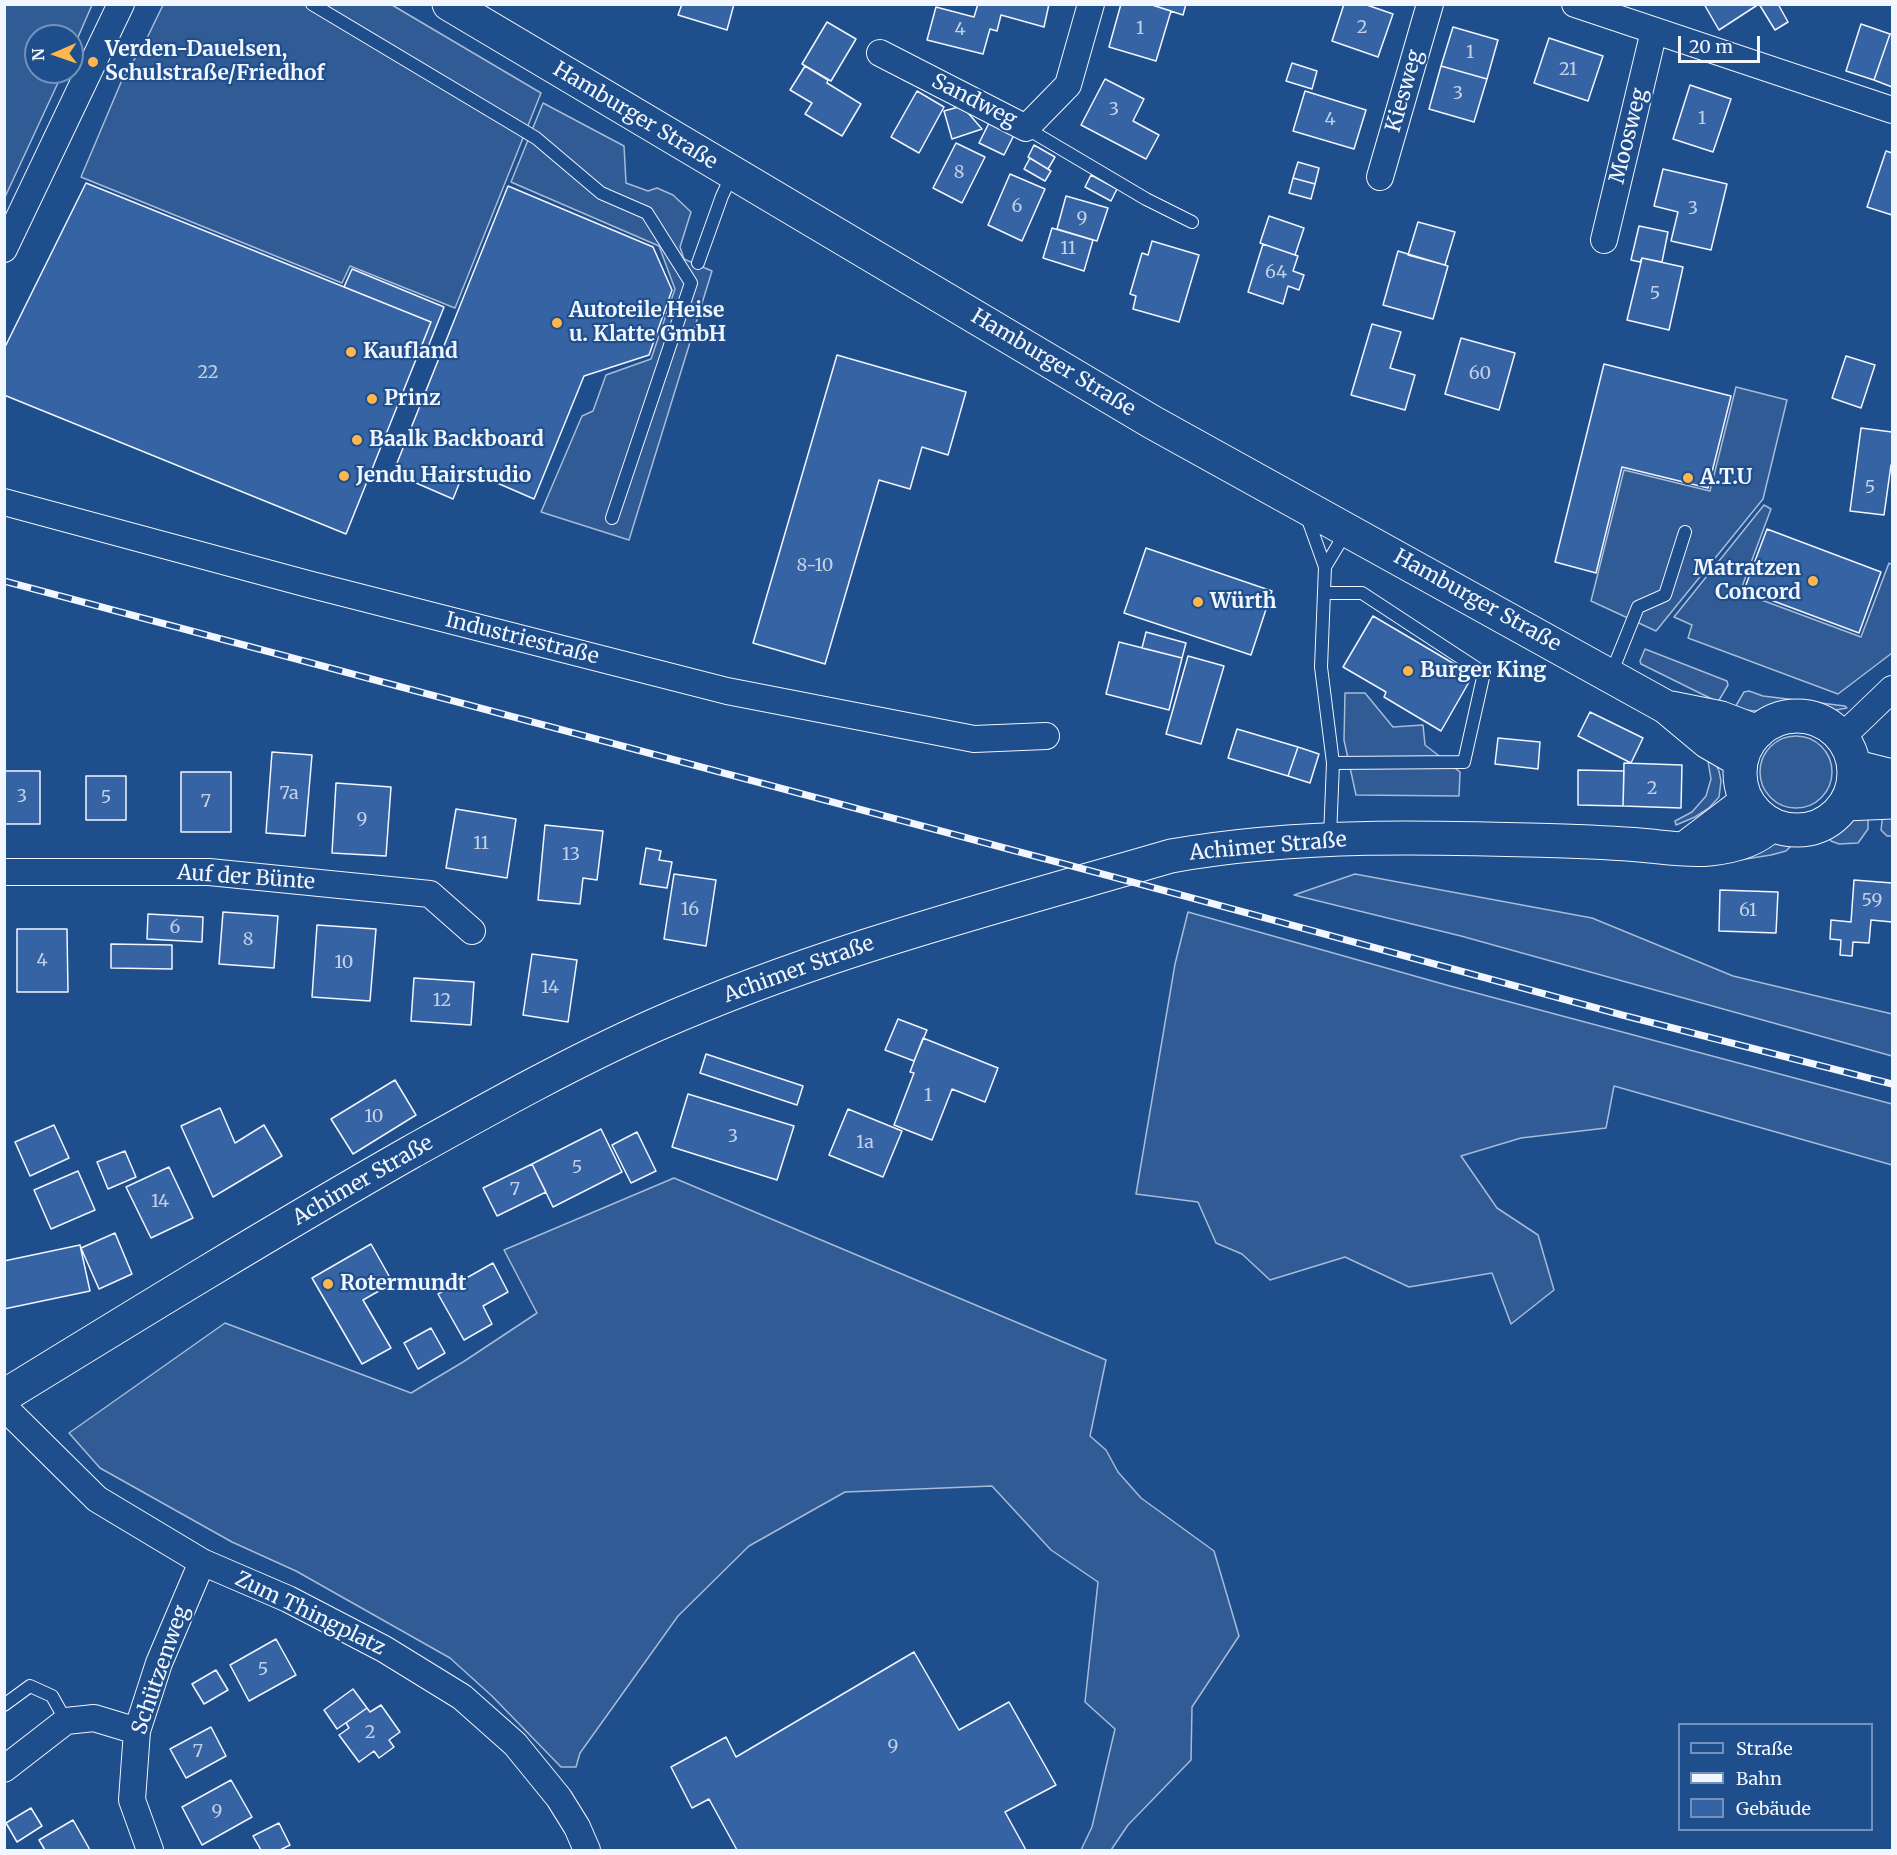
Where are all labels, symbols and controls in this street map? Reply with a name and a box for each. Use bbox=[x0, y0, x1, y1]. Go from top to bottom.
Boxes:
house number: 2 bbox=[1357, 17, 1367, 39]
house number: 1 bbox=[1136, 18, 1144, 40]
house number: 4 bbox=[954, 19, 966, 41]
north arrow bbox=[24, 24, 84, 84]
scale bar bbox=[1681, 24, 1764, 62]
text: 20 m bbox=[1689, 35, 1733, 58]
place label: Verden-Dauelsen, Schulstraße/Friedhof bbox=[105, 37, 325, 87]
house number: 1 bbox=[1466, 42, 1474, 64]
street label: Kiesweg bbox=[1381, 47, 1429, 135]
text: N bbox=[28, 48, 48, 61]
marker: Verden-Dauelsen, Schulstraße/Friedhof bbox=[86, 55, 100, 69]
street label: Hamburger Straße bbox=[548, 57, 722, 175]
house number: 21 bbox=[1559, 59, 1577, 81]
street label: Sandweg bbox=[927, 69, 1021, 133]
house number: 3 bbox=[1453, 83, 1463, 105]
street label: Moosweg bbox=[1605, 86, 1653, 186]
house number: 3 bbox=[1109, 99, 1119, 121]
house number: 1 bbox=[1698, 108, 1706, 130]
house number: 4 bbox=[1324, 109, 1336, 131]
house number: 8 bbox=[954, 162, 964, 184]
house number: 6 bbox=[1012, 196, 1022, 218]
house number: 3 bbox=[1688, 198, 1698, 220]
house number: 9 bbox=[1077, 208, 1087, 230]
house number: 11 bbox=[1060, 238, 1076, 260]
house number: 64 bbox=[1265, 262, 1287, 284]
house number: 5 bbox=[1650, 283, 1660, 305]
place label: Autoteile Heise u. Klatte GmbH bbox=[569, 298, 726, 348]
street label: Hamburger Straße bbox=[966, 304, 1140, 422]
marker: Autoteile Heise u. Klatte GmbH bbox=[550, 316, 564, 330]
place label: Kaufland bbox=[363, 339, 458, 365]
marker: Kaufland bbox=[344, 345, 358, 359]
house number: 22 bbox=[197, 362, 219, 384]
house number: 60 bbox=[1469, 363, 1491, 385]
place label: Prinz bbox=[384, 386, 441, 412]
marker: Prinz bbox=[365, 392, 379, 406]
place label: Baalk Backboard bbox=[369, 427, 544, 453]
marker: Baalk Backboard bbox=[350, 433, 364, 447]
place label: Jendu Hairstudio bbox=[356, 463, 531, 489]
place label: A.T.U bbox=[1700, 465, 1752, 491]
marker: Jendu Hairstudio bbox=[337, 469, 351, 483]
marker: A.T.U bbox=[1681, 471, 1695, 485]
house number: 5 bbox=[1865, 477, 1875, 499]
street label: Hamburger Straße bbox=[1389, 545, 1565, 657]
house number: 8-10 bbox=[797, 555, 833, 577]
place label: Matratzen Concord bbox=[1693, 556, 1801, 606]
marker: Matratzen Concord bbox=[1806, 574, 1820, 588]
place label: Würth bbox=[1210, 589, 1277, 615]
marker: Würth bbox=[1191, 595, 1205, 609]
street label: Industriestraße bbox=[443, 608, 601, 670]
place label: Burger King bbox=[1420, 658, 1546, 684]
marker: Burger King bbox=[1401, 664, 1415, 678]
house number: 2 bbox=[1647, 778, 1657, 800]
house number: 7a bbox=[279, 783, 299, 805]
house number: 3 bbox=[17, 786, 27, 808]
house number: 5 bbox=[101, 787, 111, 809]
house number: 7 bbox=[201, 791, 211, 813]
house number: 9 bbox=[357, 809, 367, 831]
street label: Achimer Straße bbox=[1188, 828, 1348, 866]
house number: 11 bbox=[473, 833, 489, 855]
house number: 13 bbox=[562, 844, 580, 866]
street label: Auf der Bünte bbox=[176, 861, 316, 895]
house number: 59 bbox=[1862, 890, 1882, 912]
house number: 16 bbox=[681, 899, 699, 921]
house number: 61 bbox=[1739, 900, 1757, 922]
house number: 6 bbox=[170, 917, 180, 939]
house number: 8 bbox=[243, 929, 253, 951]
street label: Achimer Straße bbox=[721, 931, 877, 1009]
house number: 4 bbox=[36, 950, 48, 972]
house number: 10 bbox=[335, 952, 353, 974]
house number: 14 bbox=[541, 977, 559, 999]
house number: 12 bbox=[433, 990, 451, 1012]
house number: 1 bbox=[924, 1085, 932, 1107]
house number: 10 bbox=[365, 1106, 383, 1128]
house number: 3 bbox=[728, 1126, 738, 1148]
street label: Achimer Straße bbox=[288, 1131, 438, 1231]
house number: 1a bbox=[856, 1132, 874, 1154]
house number: 5 bbox=[572, 1157, 582, 1179]
house number: 7 bbox=[510, 1179, 520, 1201]
house number: 14 bbox=[151, 1191, 169, 1213]
place label: Rotermundt bbox=[340, 1271, 466, 1297]
marker: Rotermundt bbox=[321, 1277, 335, 1291]
street label: Zum Thingplatz bbox=[231, 1567, 389, 1661]
street label: Schützenweg bbox=[127, 1602, 195, 1738]
house number: 5 bbox=[258, 1659, 268, 1681]
house number: 2 bbox=[365, 1722, 375, 1744]
legend bbox=[1678, 1723, 1873, 1831]
house number: 9 bbox=[888, 1736, 898, 1758]
text: Straße bbox=[1736, 1737, 1793, 1760]
house number: 7 bbox=[193, 1741, 203, 1763]
text: Bahn bbox=[1736, 1767, 1782, 1790]
text: Gebäude bbox=[1736, 1797, 1811, 1820]
house number: 9 bbox=[212, 1801, 222, 1823]

